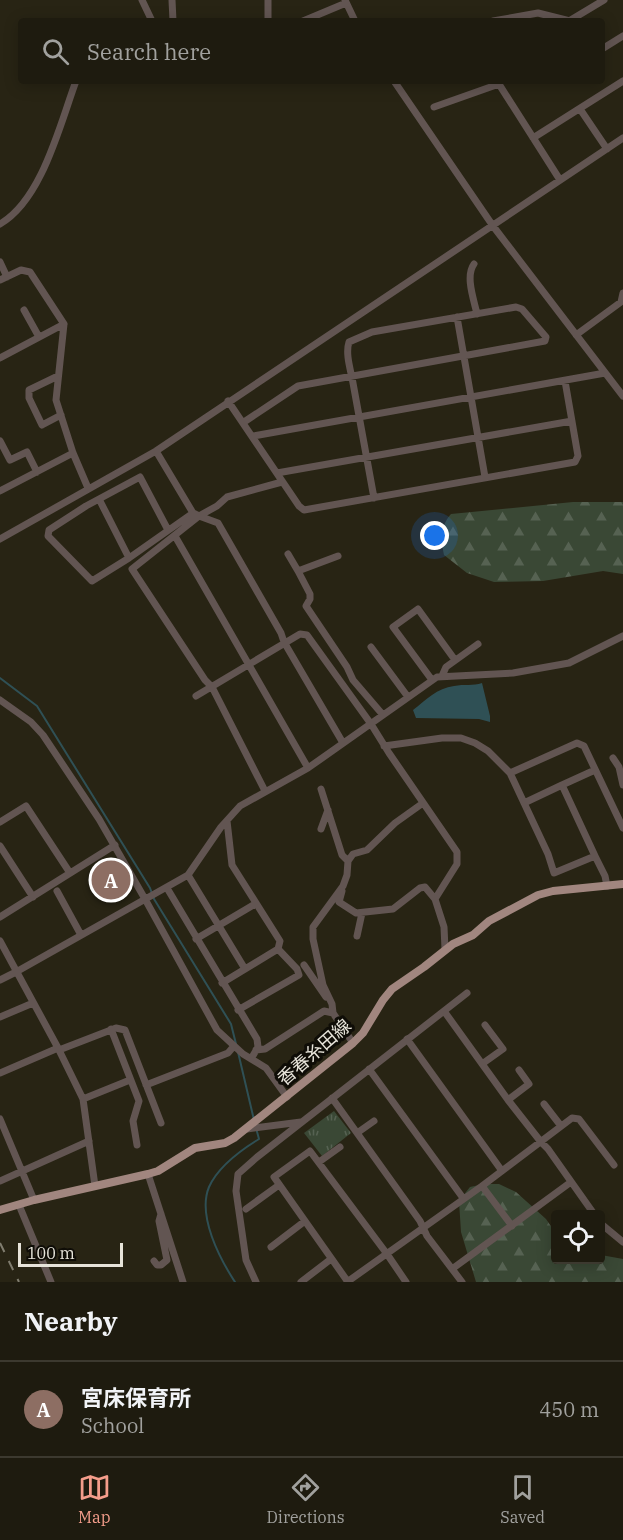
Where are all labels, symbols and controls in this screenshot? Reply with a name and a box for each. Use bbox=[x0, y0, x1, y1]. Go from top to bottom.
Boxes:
search box bbox=[18, 18, 605, 84]
icon: search bbox=[39, 35, 72, 68]
text: Search here bbox=[87, 37, 211, 66]
your location bbox=[420, 521, 449, 550]
pin: A bbox=[92, 858, 130, 902]
street label: 香春糸田線 bbox=[272, 1014, 356, 1090]
map controls bbox=[551, 1210, 605, 1264]
button: locate bbox=[551, 1210, 605, 1264]
scale bar bbox=[18, 1240, 123, 1268]
text: 100 m bbox=[27, 1243, 75, 1263]
text: Nearby bbox=[24, 1304, 118, 1338]
text: 宮床保育所 bbox=[81, 1383, 191, 1412]
text: A bbox=[37, 1396, 50, 1423]
text: 450 m bbox=[539, 1396, 599, 1423]
text: School bbox=[81, 1412, 144, 1439]
tab: Map bbox=[78, 1471, 111, 1527]
tab: Directions bbox=[267, 1471, 345, 1527]
tab: Saved bbox=[500, 1471, 545, 1527]

